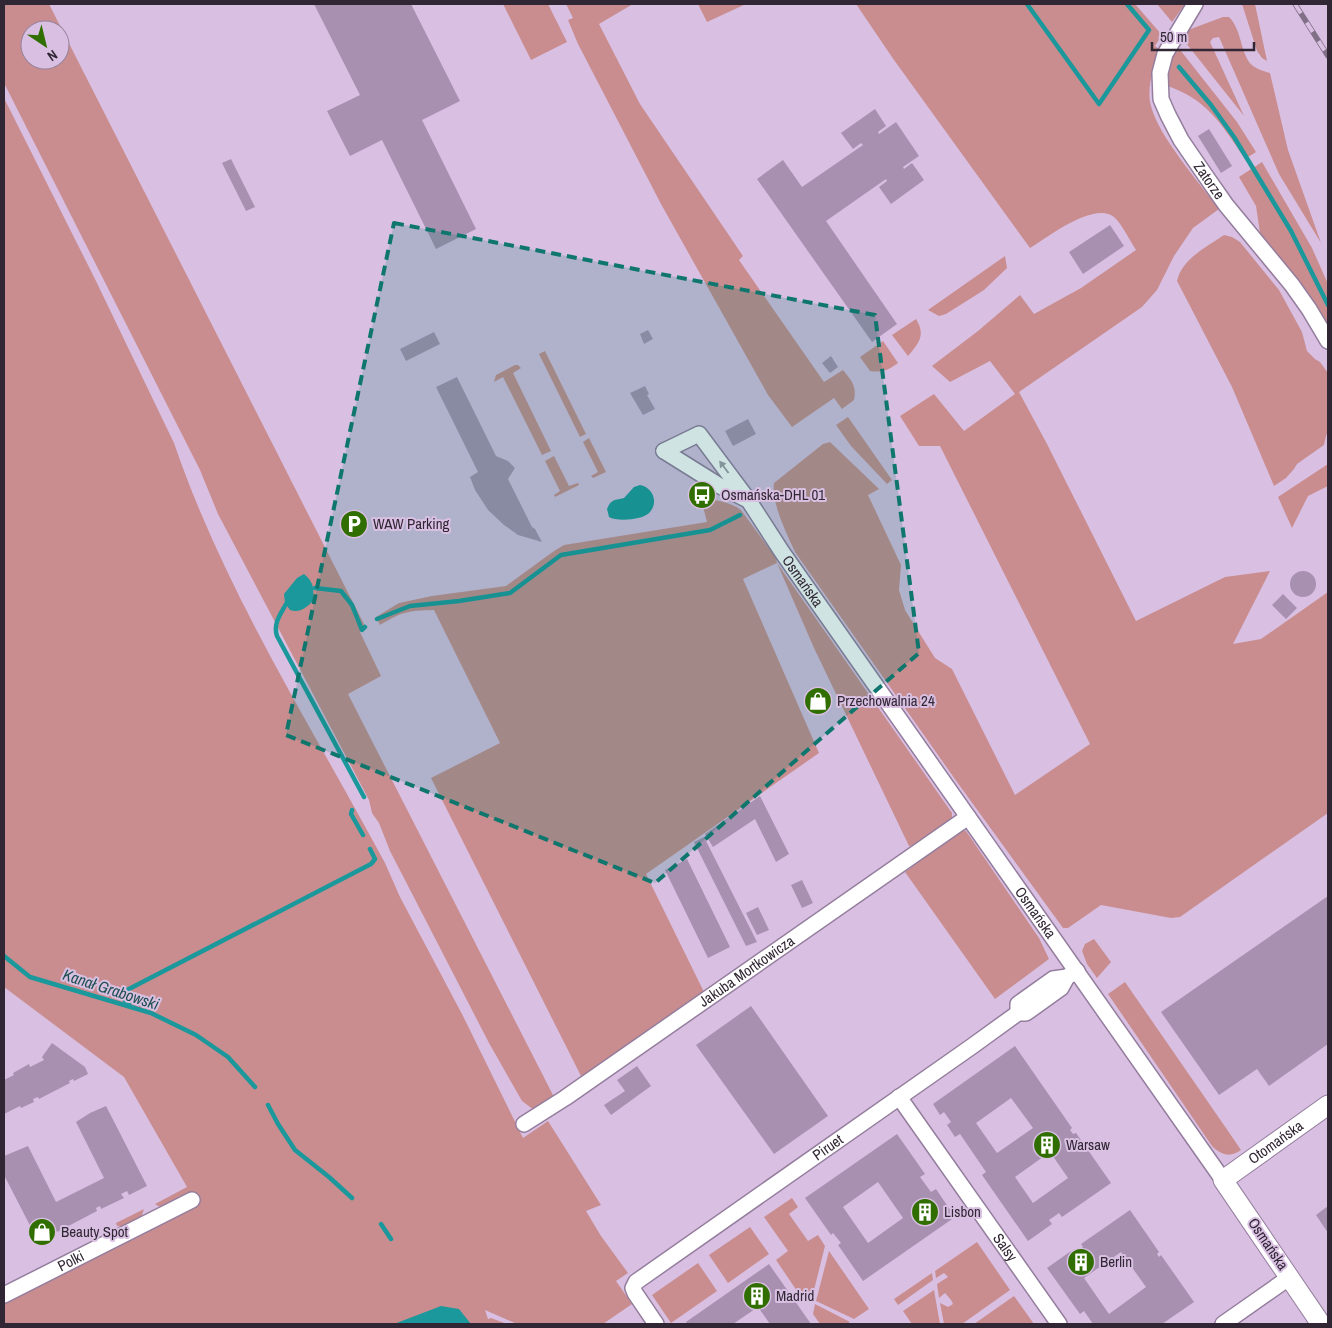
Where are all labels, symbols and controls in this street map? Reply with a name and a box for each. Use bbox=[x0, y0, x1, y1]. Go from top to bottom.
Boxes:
north arrow bbox=[20, 20, 70, 70]
scale bar bbox=[1152, 20, 1254, 52]
text: 50 m bbox=[1160, 26, 1187, 47]
text: N bbox=[44, 46, 61, 65]
street label: Zatorze bbox=[1189, 157, 1230, 204]
one-way arrow bbox=[719, 461, 729, 474]
bus stop icon: Osmańska-DHL 01 bbox=[687, 480, 717, 510]
place label: Osmańska-DHL 01 bbox=[721, 484, 825, 505]
parking icon: WAW Parking bbox=[339, 509, 369, 539]
place label: WAW Parking bbox=[373, 513, 449, 534]
street label: Osmańska bbox=[777, 551, 829, 611]
shop icon: Przechowalnia 24 bbox=[803, 686, 833, 716]
place label: Przechowalnia 24 bbox=[837, 690, 935, 711]
street label: Osmańska bbox=[1010, 882, 1061, 943]
street label: Jakuba Mortkowicza bbox=[694, 930, 799, 1012]
water label: Kanał Grabowski bbox=[60, 963, 162, 1015]
street label: Otomańska bbox=[1244, 1115, 1307, 1169]
street label: Piruet bbox=[808, 1129, 848, 1165]
building icon: Warsaw bbox=[1032, 1130, 1062, 1160]
place label: Warsaw bbox=[1066, 1134, 1110, 1155]
building icon: Lisbon bbox=[910, 1197, 940, 1227]
place label: Lisbon bbox=[944, 1201, 981, 1222]
street label: Osmańska bbox=[1243, 1213, 1294, 1274]
shop icon: Beauty Spot bbox=[27, 1217, 57, 1247]
place label: Beauty Spot bbox=[61, 1221, 129, 1242]
street label: Salsy bbox=[988, 1229, 1023, 1266]
street label: Polki bbox=[54, 1245, 88, 1276]
building icon: Berlin bbox=[1066, 1247, 1096, 1277]
place label: Berlin bbox=[1100, 1251, 1132, 1272]
building icon: Madrid bbox=[742, 1281, 772, 1311]
place label: Madrid bbox=[776, 1285, 814, 1306]

